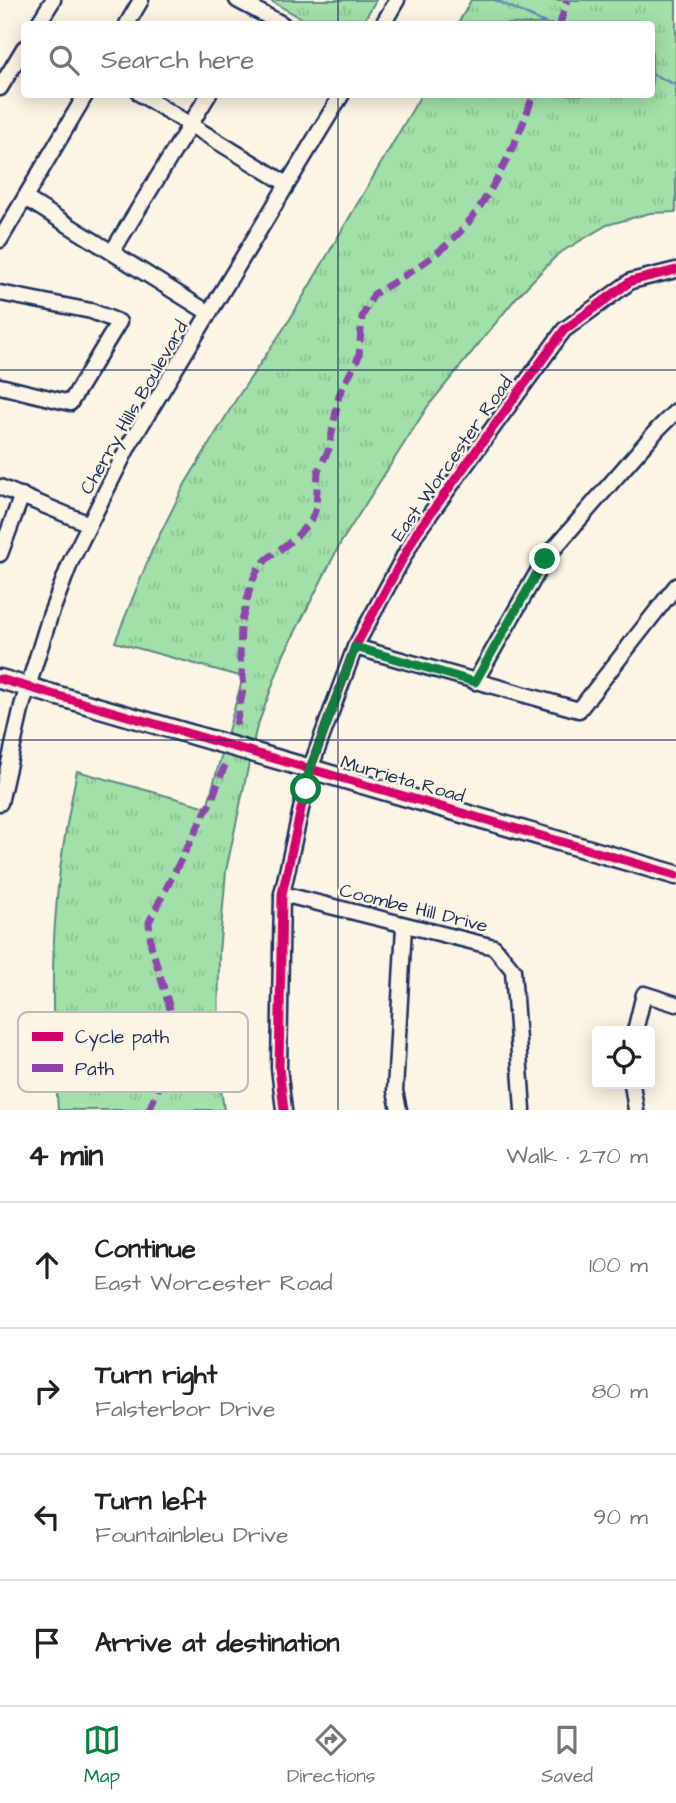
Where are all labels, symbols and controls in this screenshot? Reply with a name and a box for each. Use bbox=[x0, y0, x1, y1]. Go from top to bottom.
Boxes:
search box bbox=[21, 21, 655, 98]
icon: search bbox=[45, 41, 83, 79]
text: Search here bbox=[101, 42, 254, 78]
street label: Cherry Hills Boulevard bbox=[73, 316, 196, 500]
street label: East Worcester Road bbox=[385, 371, 520, 547]
route end bbox=[529, 543, 560, 574]
street label: Murrieta Road bbox=[337, 749, 468, 810]
route start bbox=[290, 773, 321, 804]
street label: Coombe Hill Drive bbox=[337, 877, 491, 940]
legend bbox=[18, 1012, 248, 1092]
text: Cycle path bbox=[75, 1024, 170, 1052]
map controls bbox=[592, 1026, 655, 1089]
button: locate bbox=[592, 1026, 655, 1089]
text: Path bbox=[75, 1056, 114, 1083]
text: 4 min bbox=[28, 1135, 103, 1177]
text: Walk · 270 m bbox=[506, 1140, 648, 1172]
text: Continue bbox=[95, 1231, 196, 1267]
icon: ahead bbox=[28, 1246, 66, 1284]
text: 100 m bbox=[589, 1249, 648, 1281]
text: East Worcester Road bbox=[95, 1267, 333, 1299]
text: Turn right bbox=[95, 1357, 217, 1393]
icon: right bbox=[28, 1372, 66, 1410]
text: 80 m bbox=[591, 1375, 648, 1407]
text: Falsterbor Drive bbox=[95, 1393, 275, 1425]
text: Turn left bbox=[95, 1483, 206, 1519]
icon: left bbox=[28, 1498, 66, 1536]
text: 90 m bbox=[593, 1501, 648, 1533]
text: Fountainbleu Drive bbox=[95, 1519, 288, 1551]
icon: arrive bbox=[28, 1624, 66, 1662]
text: Arrive at destination bbox=[95, 1625, 340, 1661]
tab: Map bbox=[83, 1721, 121, 1790]
tab: Directions bbox=[287, 1721, 375, 1790]
tab: Saved bbox=[541, 1721, 593, 1790]

